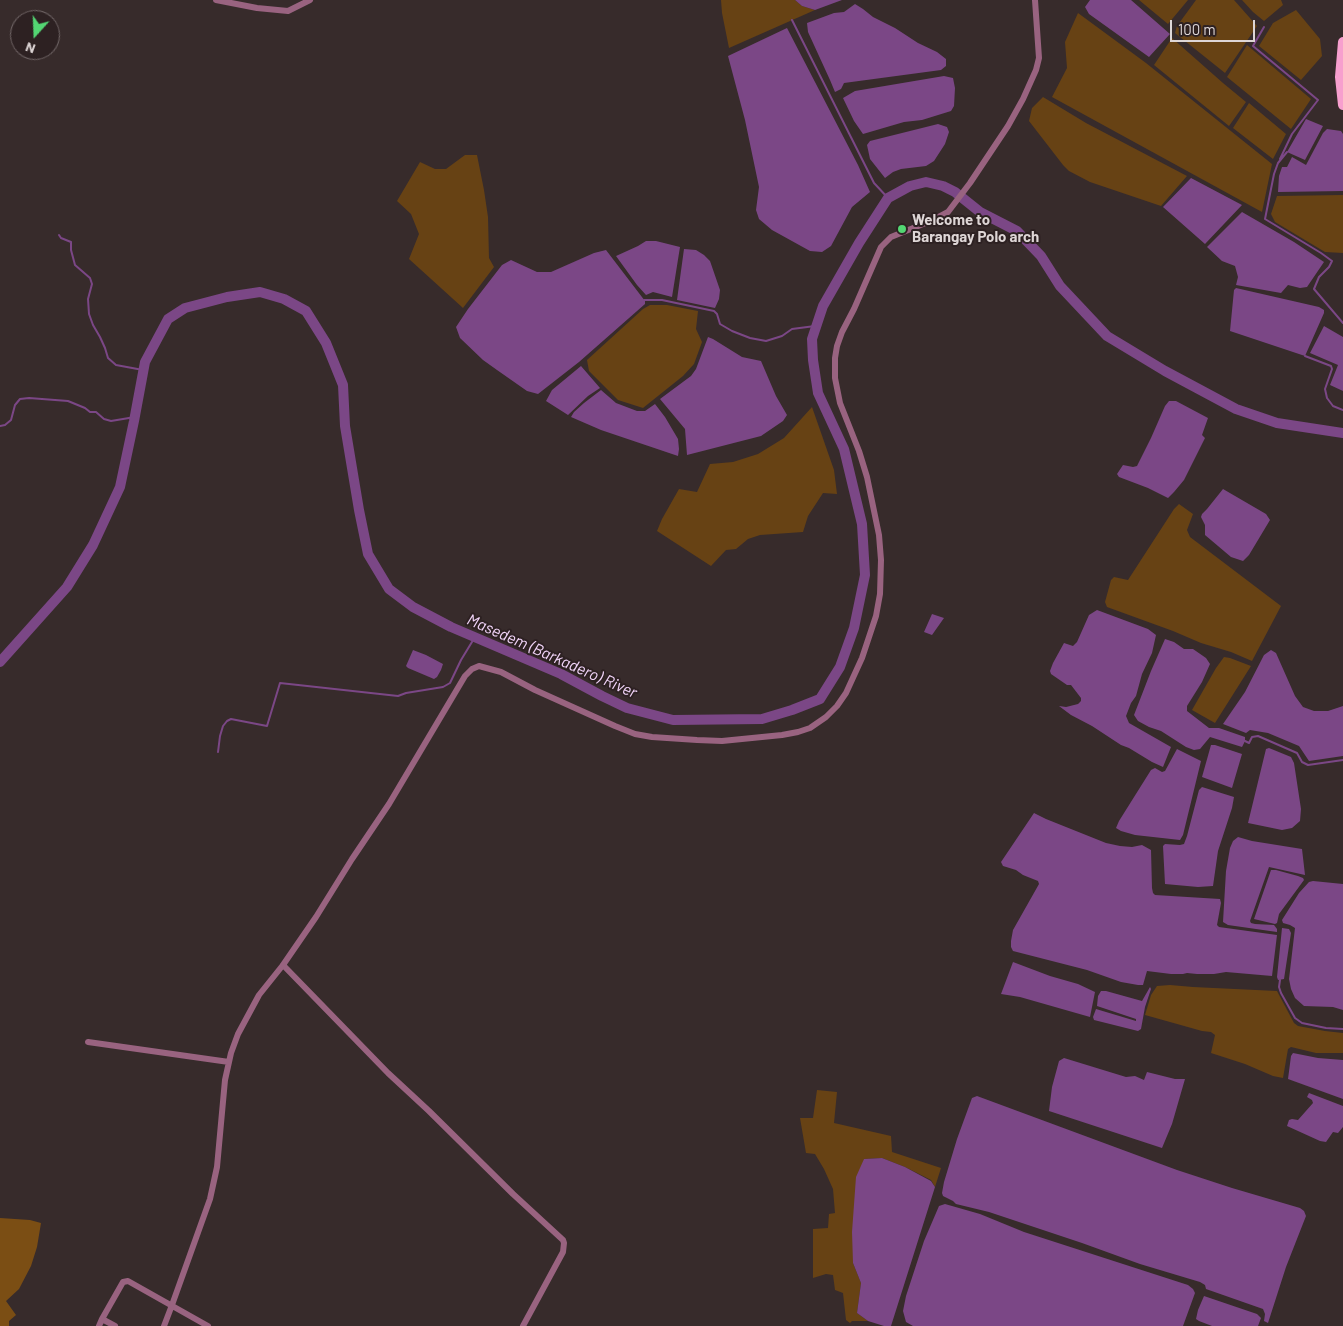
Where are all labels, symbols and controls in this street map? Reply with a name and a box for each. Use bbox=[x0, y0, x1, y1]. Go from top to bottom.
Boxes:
north arrow bbox=[10, 10, 60, 60]
scale bar bbox=[1173, 10, 1258, 42]
text: 100 m bbox=[1178, 20, 1216, 38]
text: N bbox=[23, 39, 37, 58]
place label: Welcome to Barangay Polo arch bbox=[912, 211, 1039, 246]
marker: Welcome to Barangay Polo arch bbox=[896, 223, 908, 235]
water label: Masedem (Barkadero) River bbox=[464, 610, 640, 702]

